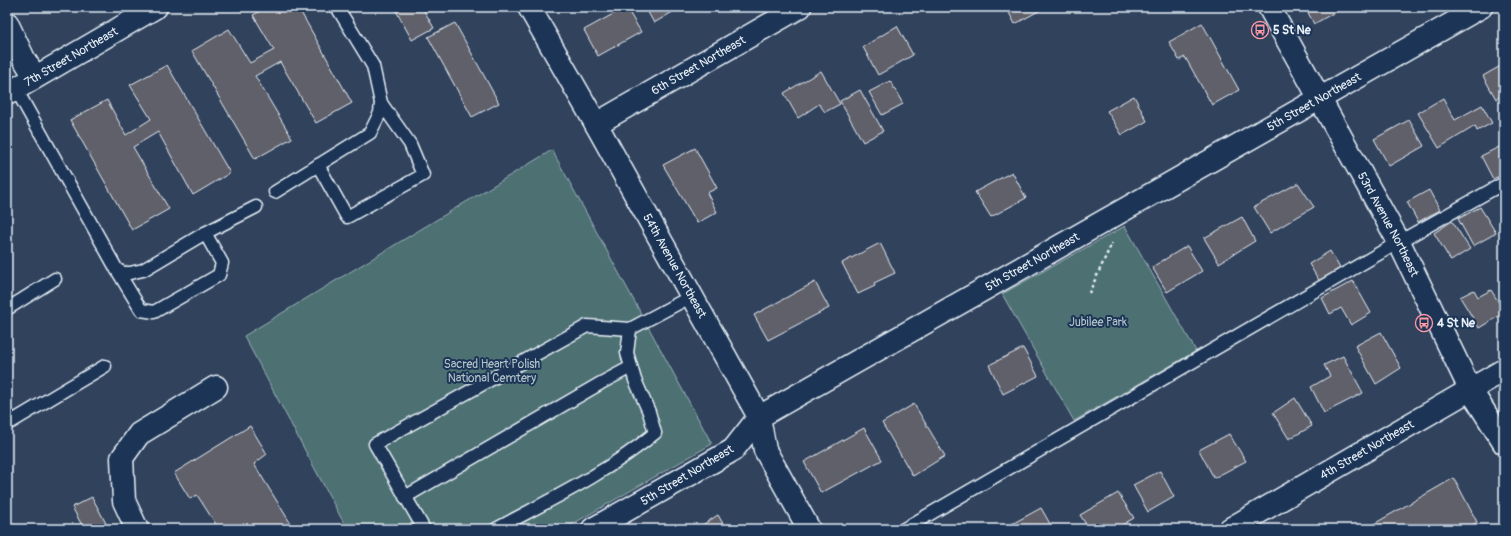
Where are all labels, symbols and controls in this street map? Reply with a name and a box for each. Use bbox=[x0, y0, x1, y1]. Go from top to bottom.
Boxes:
bus stop icon: 5 St Ne bbox=[1250, 20, 1270, 40]
place label: 5 St Ne bbox=[1273, 23, 1312, 38]
street label: 7th Street Northeast bbox=[22, 24, 121, 90]
street label: 6th Street Northeast bbox=[649, 33, 749, 99]
street label: 5th Street Northeast bbox=[1264, 70, 1364, 135]
street label: 53rd Avenue Northeast bbox=[1354, 170, 1422, 280]
street label: 54th Avenue Northeast bbox=[639, 211, 710, 321]
street label: 5th Street Northeast bbox=[983, 230, 1082, 295]
bus stop icon: 4 St Ne bbox=[1414, 313, 1434, 333]
park label: Jubilee Park bbox=[1069, 315, 1127, 330]
place label: 4 St Ne bbox=[1436, 316, 1476, 331]
park label: Sacred Heart Polish National Cemtery bbox=[444, 357, 541, 386]
street label: 4th Street Northeast bbox=[1317, 417, 1417, 483]
street label: 5th Street Northeast bbox=[638, 442, 737, 509]

